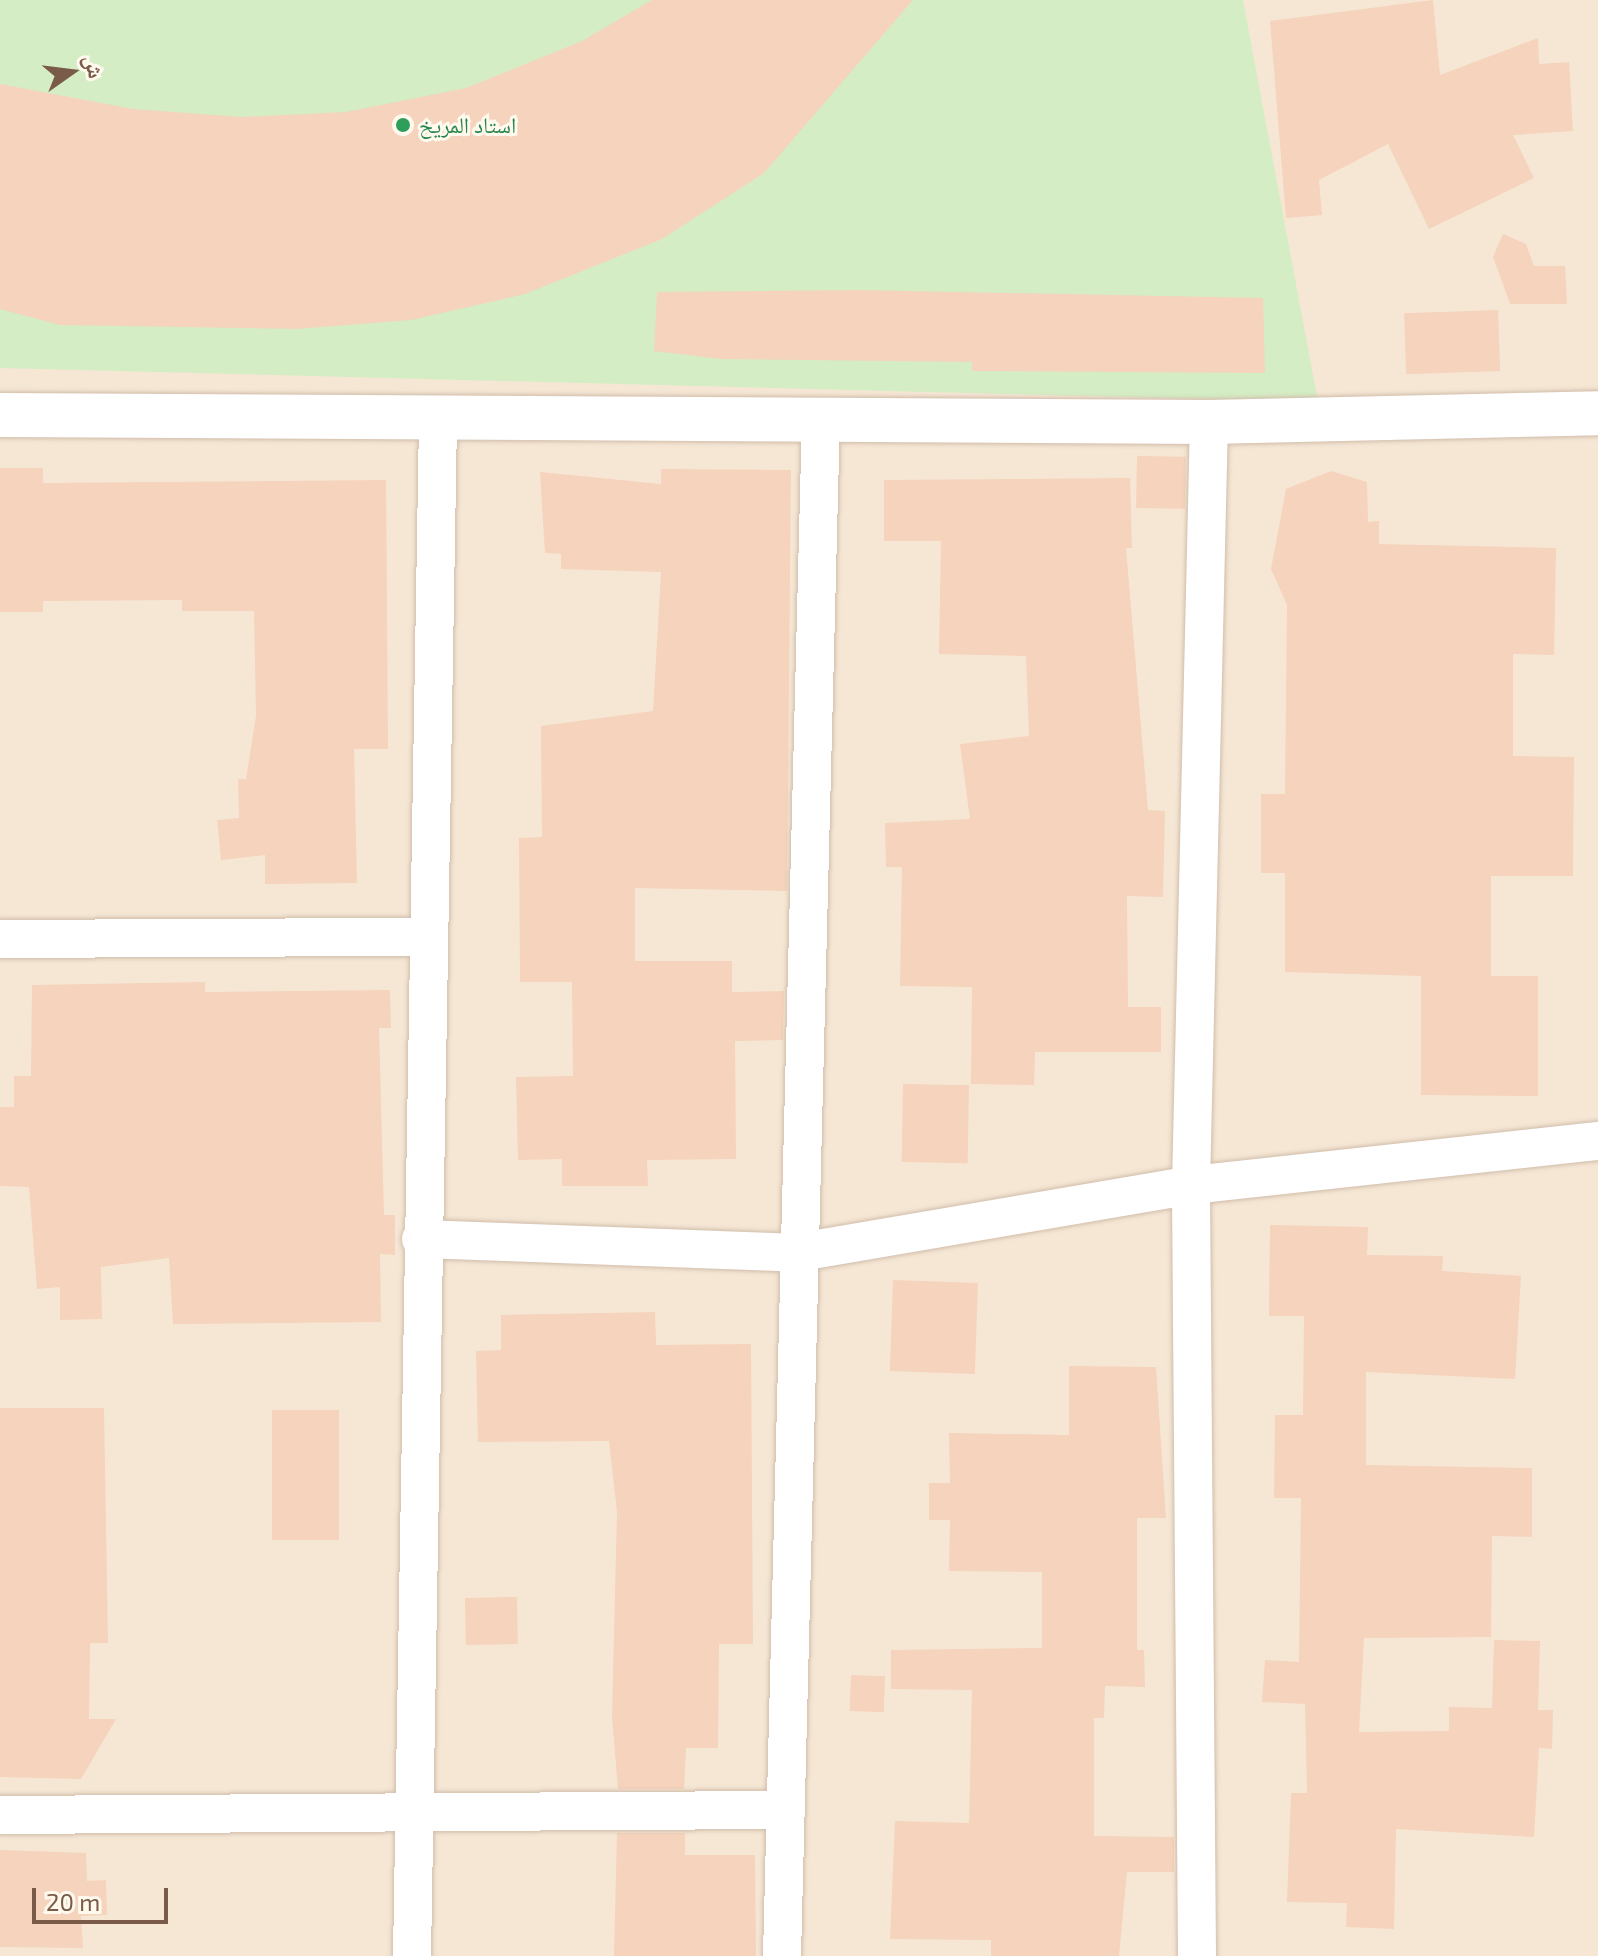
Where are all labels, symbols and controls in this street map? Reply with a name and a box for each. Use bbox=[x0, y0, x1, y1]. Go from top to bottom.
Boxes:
north arrow bbox=[32, 32, 112, 112]
text: ش bbox=[80, 52, 111, 81]
place label: استاد المريخ bbox=[419, 112, 516, 138]
marker: استاد المريخ bbox=[394, 116, 412, 134]
scale bar bbox=[36, 1872, 172, 1922]
text: 20 m bbox=[46, 1887, 100, 1916]

